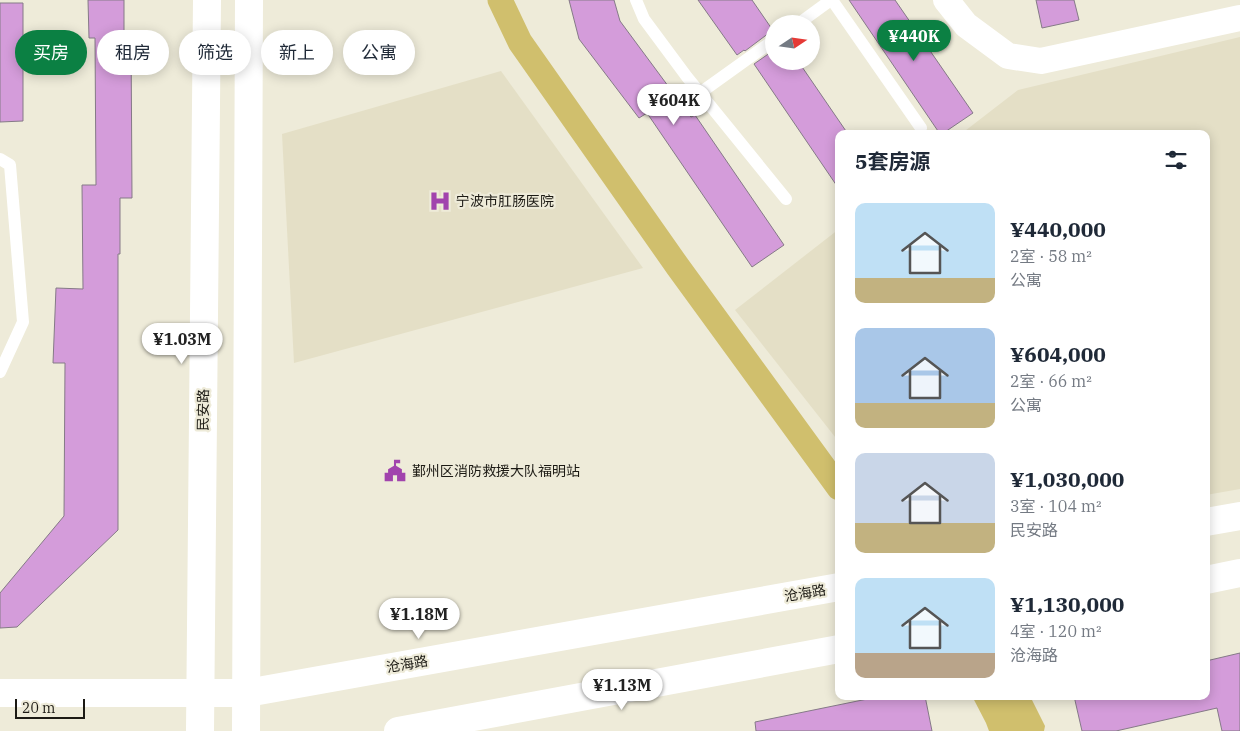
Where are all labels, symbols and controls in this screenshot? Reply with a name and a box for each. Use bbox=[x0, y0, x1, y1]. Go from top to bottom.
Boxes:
north arrow bbox=[765, 15, 820, 70]
map controls bbox=[765, 15, 820, 70]
pin: ¥440K bbox=[879, 20, 949, 62]
text: ¥440K bbox=[888, 26, 940, 46]
chip: 买房 bbox=[15, 30, 87, 75]
chip: 租房 bbox=[97, 30, 169, 75]
chip: 筛选 bbox=[179, 30, 251, 75]
chip: 新上 bbox=[261, 30, 333, 75]
chip: 公寓 bbox=[343, 30, 415, 75]
pin: ¥604K bbox=[639, 84, 709, 126]
text: ¥604K bbox=[648, 90, 700, 110]
icon: filters bbox=[1162, 146, 1190, 174]
text: 5套房源 bbox=[855, 147, 931, 175]
hospital icon: 宁波市肛肠医院 bbox=[427, 188, 453, 214]
place label: 宁波市肛肠医院 bbox=[456, 192, 554, 210]
text: ¥440,000 bbox=[1010, 215, 1106, 243]
icon: home bbox=[895, 223, 955, 283]
text: 2室 · 58 m² bbox=[1010, 246, 1092, 266]
text: 公寓 bbox=[1010, 270, 1042, 290]
pin: ¥1.03M bbox=[141, 322, 223, 365]
text: ¥1.03M bbox=[153, 329, 211, 349]
text: ¥604,000 bbox=[1010, 340, 1106, 368]
icon: home bbox=[895, 348, 955, 408]
text: 2室 · 66 m² bbox=[1010, 371, 1092, 391]
street label: 民安路 bbox=[194, 389, 212, 431]
text: 公寓 bbox=[1010, 395, 1042, 415]
public building icon: 鄞州区消防救援大队福明站 bbox=[382, 458, 408, 484]
place label: 鄞州区消防救援大队福明站 bbox=[412, 462, 580, 480]
text: ¥1,030,000 bbox=[1010, 465, 1124, 493]
icon: home bbox=[895, 473, 955, 533]
text: 3室 · 104 m² bbox=[1010, 496, 1102, 516]
text: 民安路 bbox=[1010, 520, 1058, 540]
street label: 沧海路 bbox=[783, 580, 827, 606]
text: ¥1,130,000 bbox=[1010, 590, 1124, 618]
pin: ¥1.18M bbox=[378, 598, 460, 640]
icon: home bbox=[895, 598, 955, 658]
text: ¥1.18M bbox=[390, 604, 448, 624]
text: 4室 · 120 m² bbox=[1010, 621, 1102, 641]
text: 沧海路 bbox=[1010, 645, 1058, 665]
street label: 沧海路 bbox=[385, 651, 429, 677]
pin: ¥1.13M bbox=[581, 668, 663, 711]
text: ¥1.13M bbox=[593, 675, 651, 695]
scale bar bbox=[15, 696, 85, 719]
text: 20 m bbox=[22, 699, 55, 717]

